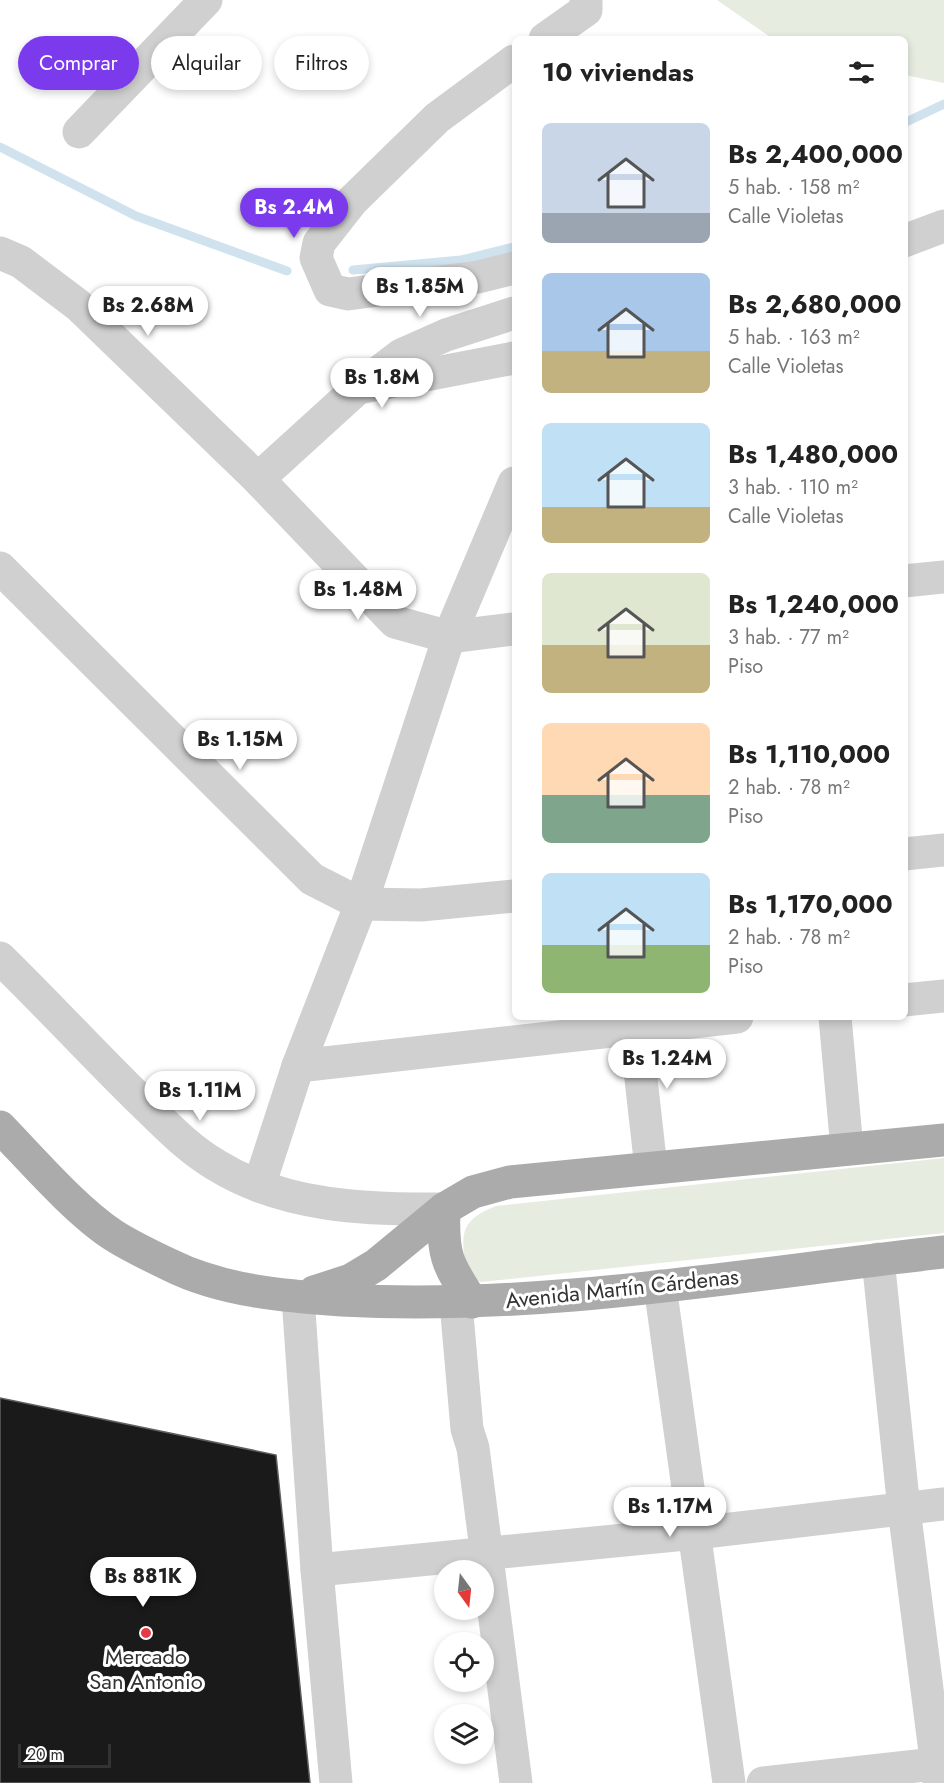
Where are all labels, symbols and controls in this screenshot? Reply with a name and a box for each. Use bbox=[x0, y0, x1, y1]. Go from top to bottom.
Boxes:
chip: Comprar bbox=[18, 36, 139, 90]
chip: Alquilar bbox=[151, 36, 262, 90]
chip: Filtros bbox=[274, 36, 369, 90]
text: 10 viviendas bbox=[542, 53, 694, 91]
icon: filters bbox=[845, 56, 878, 89]
text: Bs 2,400,000 bbox=[728, 135, 903, 173]
icon: home bbox=[590, 147, 662, 219]
text: 5 hab. · 158 m² bbox=[728, 173, 860, 202]
pin: Bs 2.4M bbox=[239, 188, 349, 239]
text: Bs 2.4M bbox=[254, 193, 334, 222]
text: Calle Violetas bbox=[728, 202, 844, 231]
pin: Bs 1.85M bbox=[358, 267, 482, 318]
text: Bs 1.85M bbox=[376, 272, 464, 301]
text: Bs 2,680,000 bbox=[728, 285, 901, 323]
pin: Bs 2.68M bbox=[86, 286, 210, 337]
text: Bs 2.68M bbox=[102, 291, 194, 320]
icon: home bbox=[590, 297, 662, 369]
text: 5 hab. · 163 m² bbox=[728, 323, 860, 352]
text: Calle Violetas bbox=[728, 352, 844, 381]
pin: Bs 1.8M bbox=[327, 358, 437, 409]
text: Bs 1.8M bbox=[344, 363, 420, 392]
text: Bs 1,480,000 bbox=[728, 435, 898, 473]
icon: home bbox=[590, 447, 662, 519]
text: 3 hab. · 110 m² bbox=[728, 473, 858, 502]
text: Calle Violetas bbox=[728, 502, 844, 531]
pin: Bs 1.48M bbox=[296, 570, 420, 621]
text: Bs 1.48M bbox=[313, 575, 403, 604]
text: Bs 1,240,000 bbox=[728, 585, 899, 623]
icon: home bbox=[590, 597, 662, 669]
text: 3 hab. · 77 m² bbox=[728, 623, 849, 652]
text: Piso bbox=[728, 652, 763, 681]
pin: Bs 1.15M bbox=[178, 720, 302, 771]
text: Bs 1.15M bbox=[197, 725, 283, 754]
text: Bs 1,110,000 bbox=[728, 735, 890, 773]
icon: home bbox=[590, 747, 662, 819]
text: 2 hab. · 78 m² bbox=[728, 773, 850, 802]
text: Piso bbox=[728, 802, 763, 831]
text: Bs 1,170,000 bbox=[728, 885, 893, 923]
icon: home bbox=[590, 897, 662, 969]
text: 2 hab. · 78 m² bbox=[728, 923, 850, 952]
text: Piso bbox=[728, 952, 763, 981]
pin: Bs 1.24M bbox=[605, 1039, 729, 1090]
text: Bs 1.24M bbox=[622, 1044, 712, 1073]
pin: Bs 1.11M bbox=[138, 1071, 262, 1122]
text: Bs 1.11M bbox=[158, 1076, 242, 1105]
street label: Avenida Martín Cárdenas bbox=[504, 1260, 740, 1316]
pin: Bs 1.17M bbox=[608, 1487, 732, 1538]
text: Bs 1.17M bbox=[627, 1492, 713, 1521]
pin: Bs 881K bbox=[88, 1557, 198, 1608]
north arrow bbox=[434, 1560, 494, 1620]
map controls bbox=[434, 1560, 494, 1764]
text: Bs 881K bbox=[104, 1562, 182, 1591]
marker: Mercado San Antonio bbox=[139, 1626, 153, 1640]
button: locate bbox=[434, 1632, 494, 1692]
place label: Mercado San Antonio bbox=[89, 1640, 203, 1697]
button: layers bbox=[434, 1704, 494, 1764]
scale bar bbox=[18, 1741, 111, 1768]
text: 20 m bbox=[27, 1743, 63, 1766]

